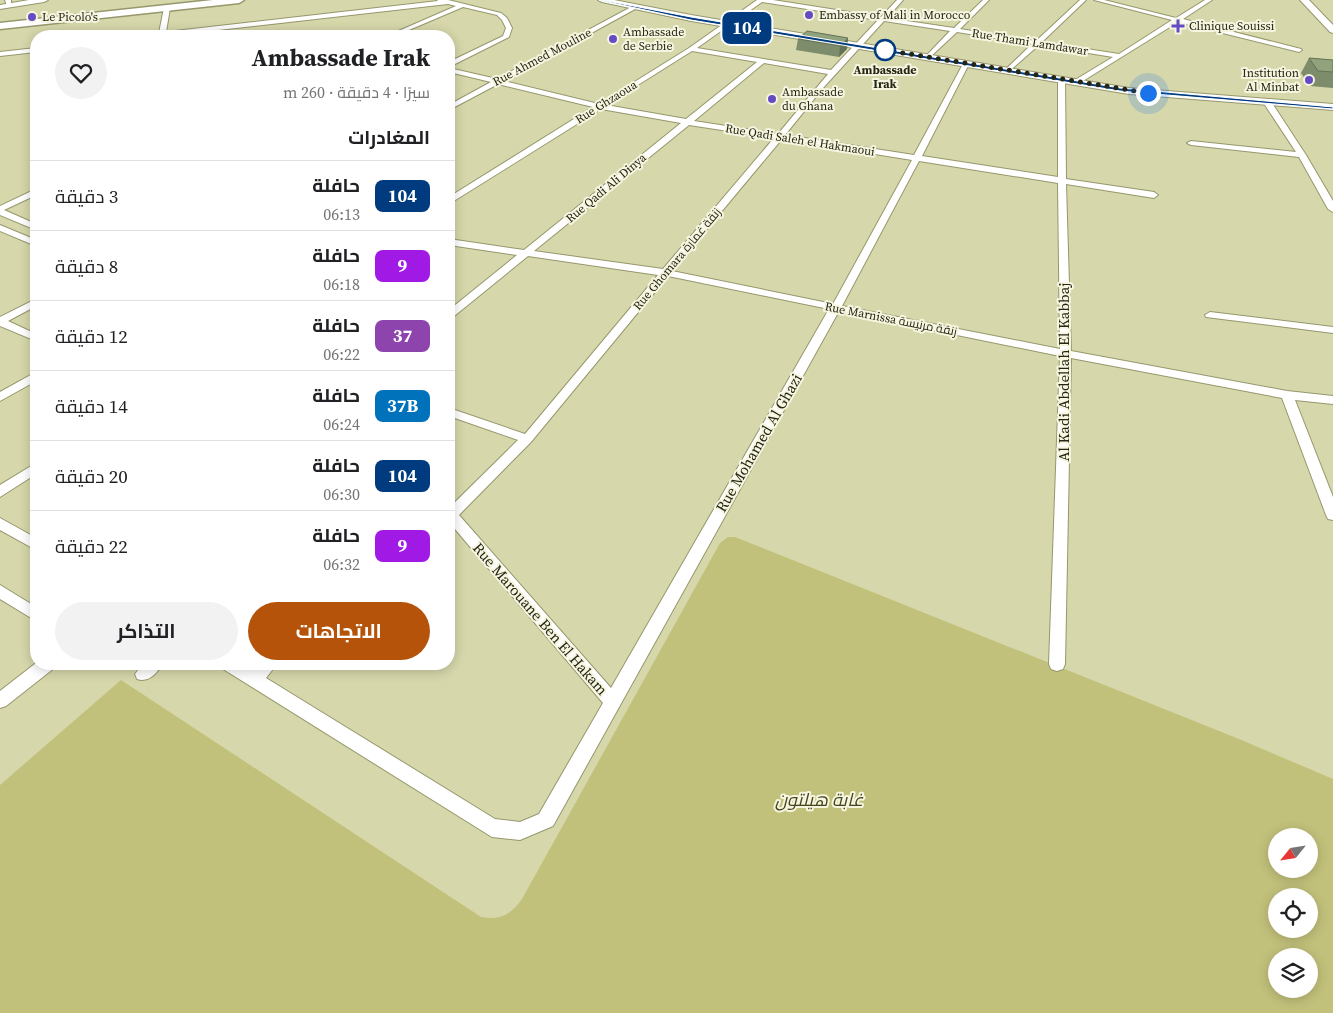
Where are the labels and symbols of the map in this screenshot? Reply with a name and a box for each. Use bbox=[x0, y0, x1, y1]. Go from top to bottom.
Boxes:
place label: Embassy of Mali in Morocco bbox=[819, 7, 971, 23]
place label: Le Picolo's bbox=[42, 9, 98, 25]
marker: Embassy of Mali in Morocco bbox=[803, 9, 815, 21]
marker: Le Picolo's bbox=[26, 11, 38, 23]
line badge: 104 bbox=[718, 12, 776, 44]
place label: Clinique Souissi bbox=[1189, 18, 1275, 34]
marker: Clinique Souissi bbox=[1171, 19, 1185, 33]
street label: Rue Ahmed Mouline bbox=[490, 24, 594, 90]
place label: Ambassade de Serbie bbox=[623, 24, 684, 54]
street label: Rue Thami Lamdawar bbox=[971, 25, 1089, 59]
marker: Ambassade de Serbie bbox=[607, 33, 619, 45]
marker: Ambassade Irak bbox=[874, 39, 896, 61]
place label: Ambassade Irak bbox=[853, 62, 917, 92]
place label: Institution Al Minbat bbox=[1242, 65, 1299, 95]
marker: Institution Al Minbat bbox=[1303, 74, 1315, 86]
street label: Rue Ghzaoua bbox=[572, 76, 641, 127]
your location bbox=[1136, 81, 1161, 106]
place label: Ambassade du Ghana bbox=[782, 84, 843, 114]
marker: Ambassade du Ghana bbox=[766, 93, 778, 105]
street label: Rue Qadi Saleh el Hakmaoui bbox=[724, 120, 876, 160]
street label: Rue Qadi Ali Dinya bbox=[562, 149, 650, 226]
street label: Rue Ghomara زنقة غمارة bbox=[629, 205, 725, 313]
street label: Al Kadi Abdellah El Kabbaj bbox=[1053, 283, 1074, 461]
street label: Rue Marnissa زنقة مرنيسة bbox=[823, 298, 959, 340]
street label: Rue Mohamed Al Ghazi bbox=[710, 370, 807, 516]
street label: Rue Marouane Ben El Hakam bbox=[468, 538, 613, 700]
park label: غابة هيلتون bbox=[775, 787, 864, 812]
north arrow bbox=[1268, 828, 1318, 878]

